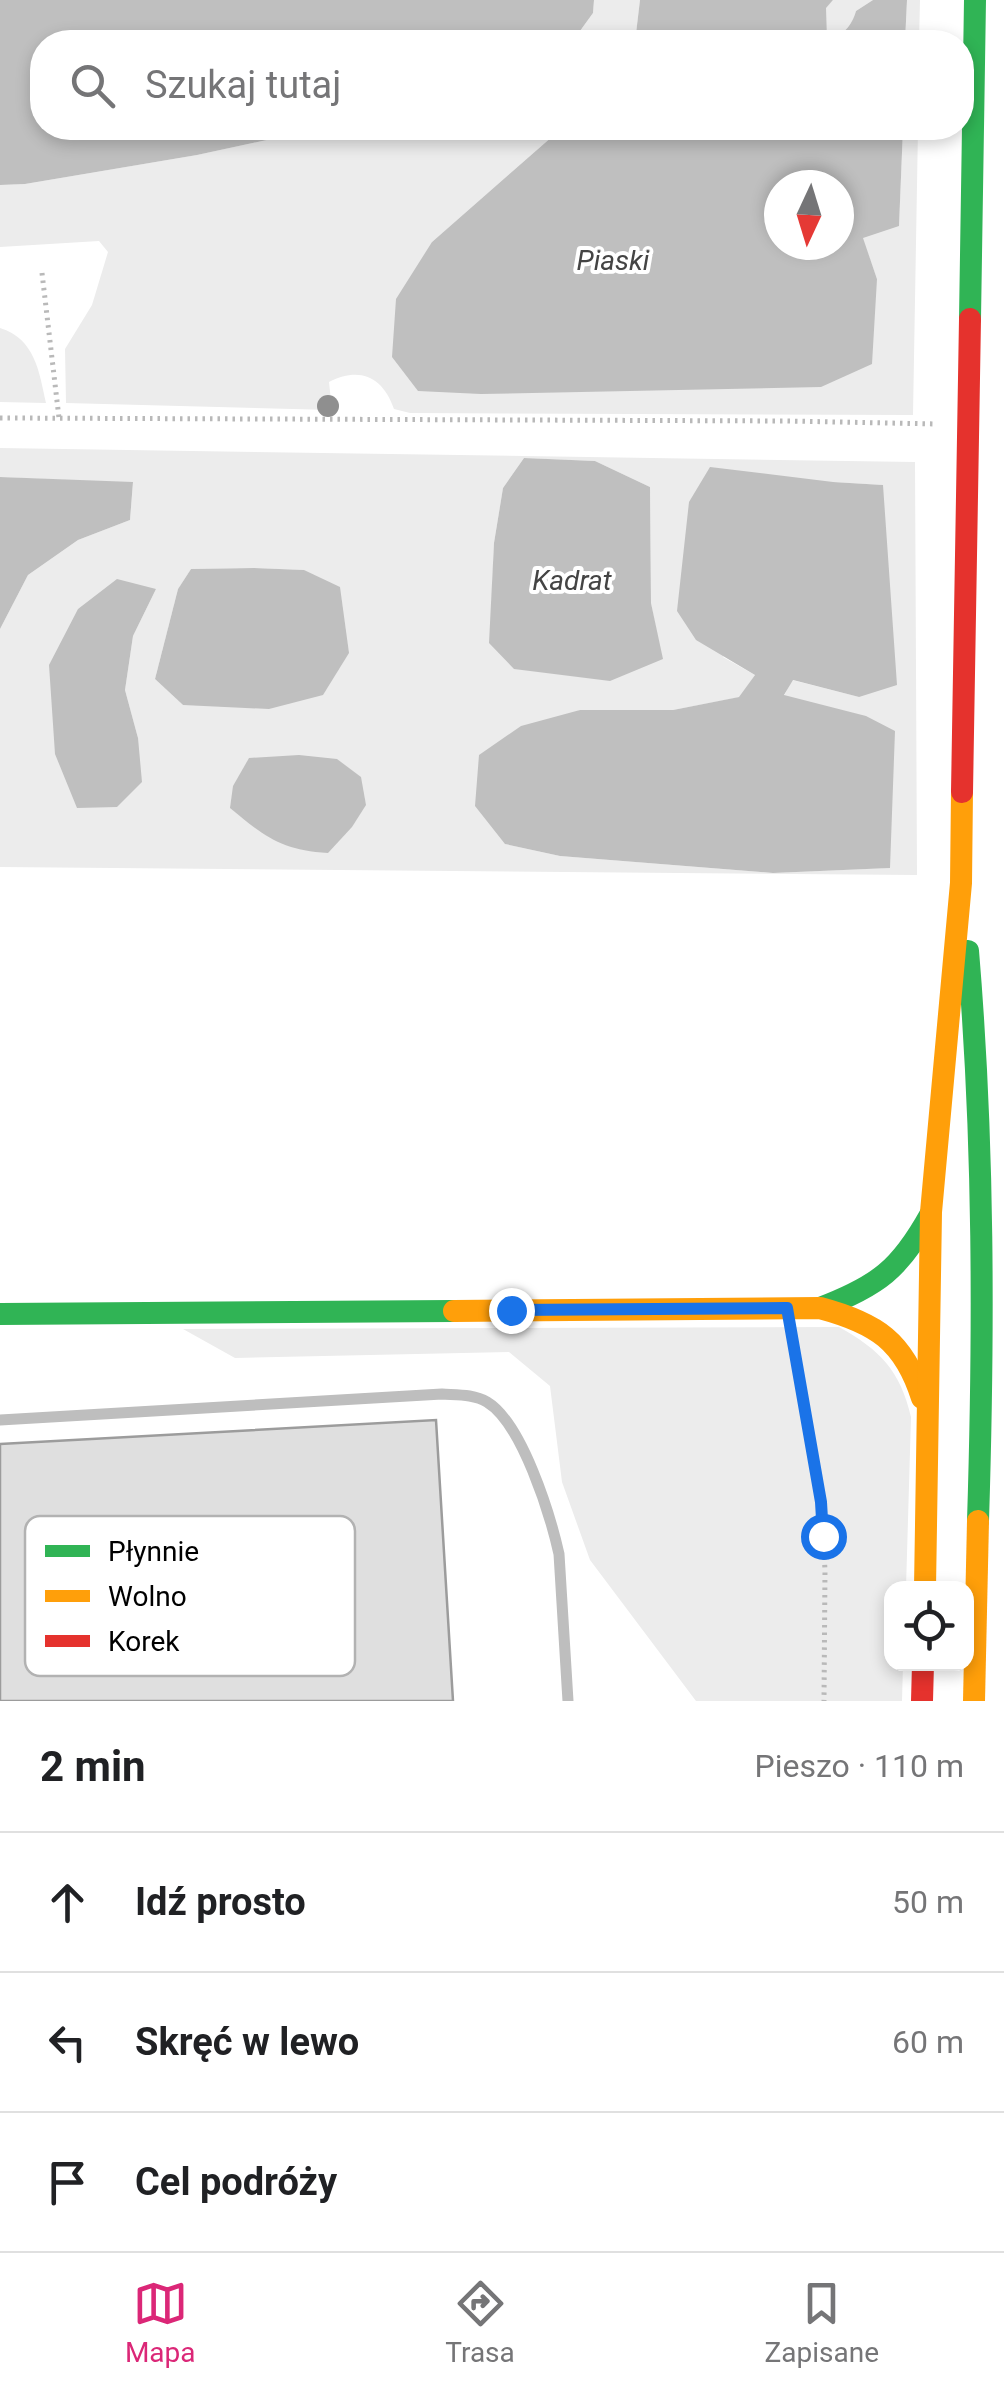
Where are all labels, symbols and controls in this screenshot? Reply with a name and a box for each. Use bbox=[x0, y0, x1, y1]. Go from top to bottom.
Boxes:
search box bbox=[30, 30, 974, 140]
icon: search bbox=[65, 58, 120, 113]
text: Szukaj tutaj bbox=[145, 63, 341, 107]
north arrow bbox=[764, 170, 854, 260]
water label: Piaski bbox=[577, 244, 650, 277]
water label: Kadrat bbox=[532, 564, 613, 597]
route end bbox=[489, 1288, 535, 1334]
route start bbox=[801, 1514, 847, 1560]
legend bbox=[25, 1516, 355, 1676]
text: Płynnie bbox=[108, 1535, 199, 1568]
text: Wolno bbox=[108, 1580, 187, 1613]
map controls bbox=[884, 1581, 974, 1671]
button: locate bbox=[884, 1581, 974, 1671]
text: Korek bbox=[108, 1625, 180, 1658]
text: 2 min bbox=[40, 1742, 146, 1791]
text: Pieszo · 110 m bbox=[754, 1747, 964, 1785]
icon: ahead bbox=[40, 1875, 95, 1930]
text: Idź prosto bbox=[135, 1880, 306, 1924]
text: 50 m bbox=[892, 1883, 964, 1921]
icon: left bbox=[40, 2015, 95, 2070]
text: Skręć w lewo bbox=[135, 2020, 359, 2064]
text: 60 m bbox=[892, 2023, 964, 2061]
icon: arrive bbox=[40, 2155, 95, 2210]
text: Cel podróży bbox=[135, 2160, 337, 2204]
tab: Mapa bbox=[125, 2276, 196, 2369]
tab: Trasa bbox=[445, 2276, 515, 2369]
tab: Zapisane bbox=[765, 2276, 879, 2369]

